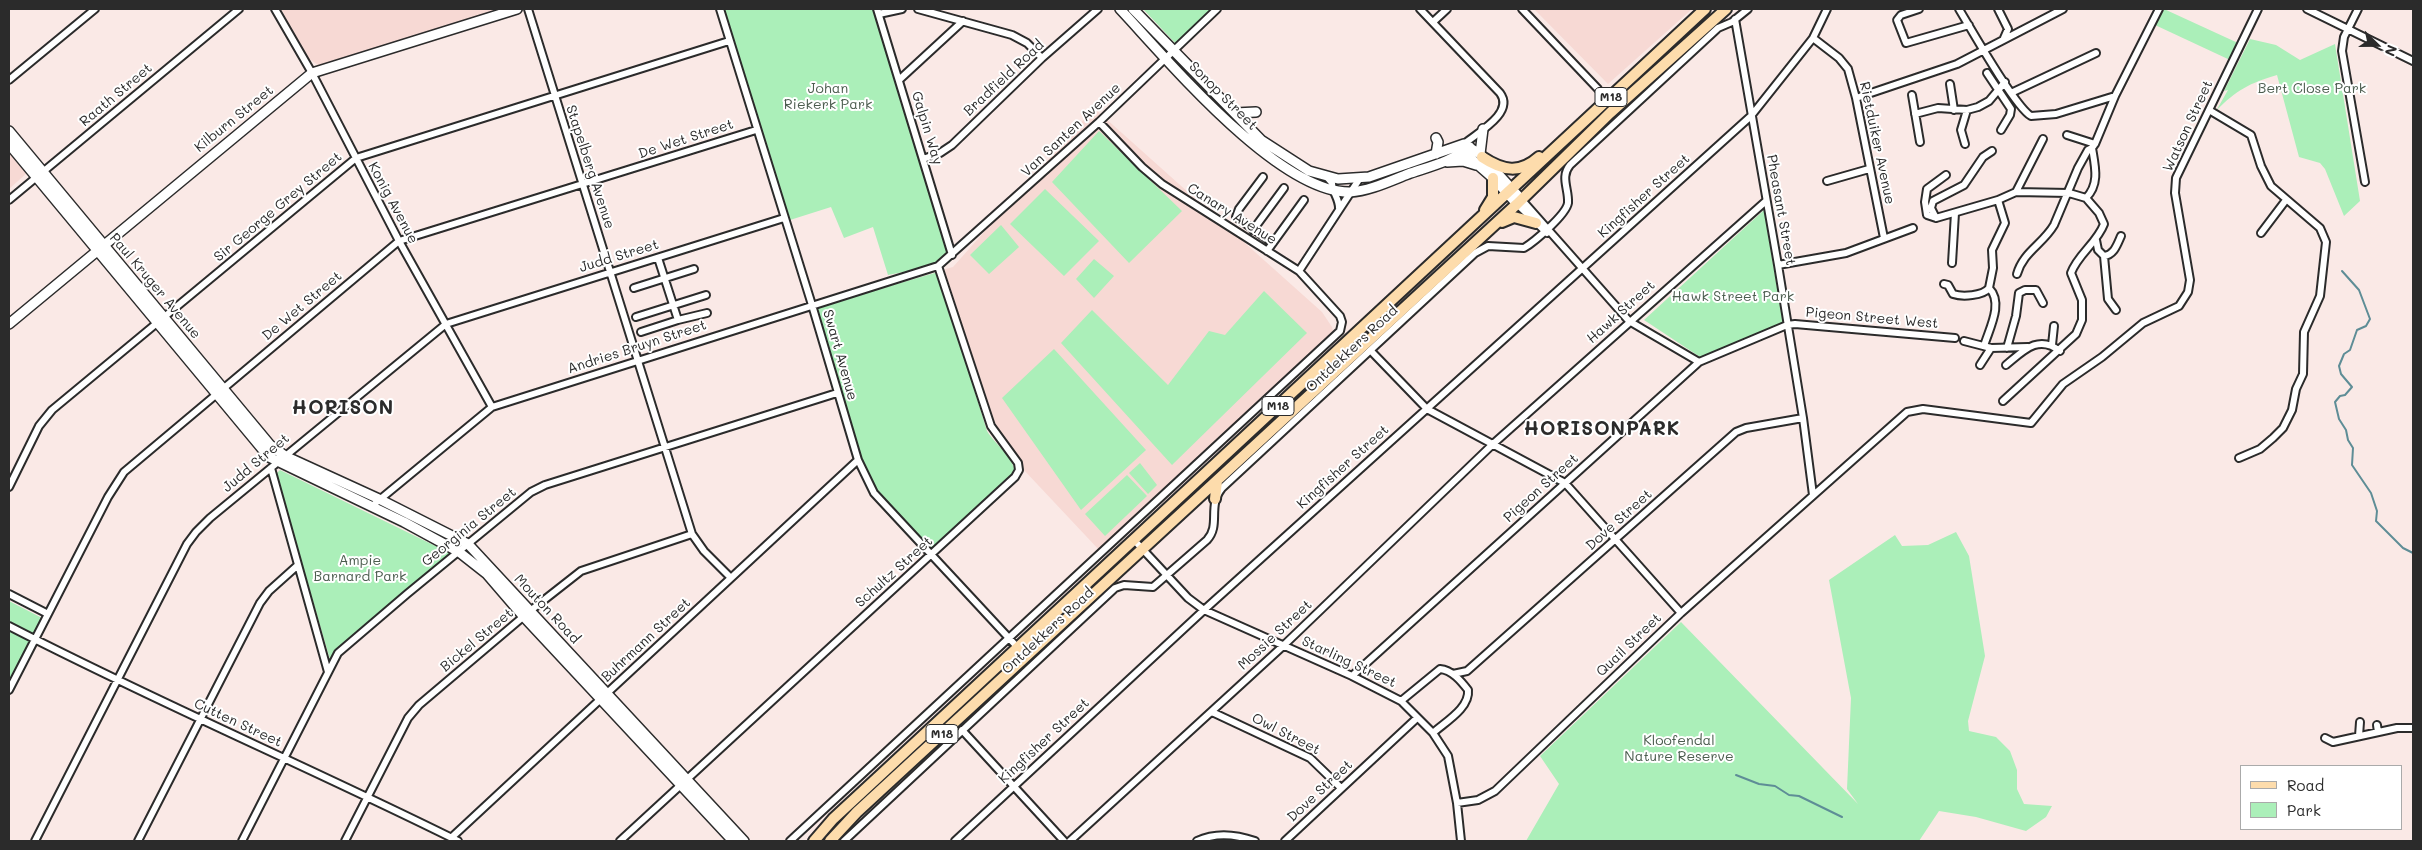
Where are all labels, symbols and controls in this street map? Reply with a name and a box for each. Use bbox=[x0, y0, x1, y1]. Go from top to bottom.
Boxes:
north arrow bbox=[2352, 20, 2402, 70]
street label: Bradfield Road bbox=[960, 37, 1048, 119]
text: N bbox=[2381, 42, 2402, 59]
street label: Sonop Street bbox=[1185, 58, 1261, 134]
street label: Raath Street bbox=[76, 60, 156, 130]
street label: Watson Street bbox=[2159, 78, 2217, 174]
street label: Van Santen Avenue bbox=[1018, 80, 1124, 180]
street label: Rietduiker Avenue bbox=[1856, 80, 1898, 206]
park label: Johan Riekerk Park bbox=[784, 81, 872, 114]
park label: Bert Close Park bbox=[2258, 81, 2366, 97]
street label: Kilburn Street bbox=[191, 82, 277, 156]
road number: M18 bbox=[1595, 88, 1627, 106]
street label: Galpin Way bbox=[908, 89, 946, 167]
street label: Stapelberg Avenue bbox=[562, 103, 618, 231]
street label: De Wet Street bbox=[636, 116, 736, 162]
street label: Sir George Grey Street bbox=[211, 149, 345, 265]
street label: Kingfisher Street bbox=[1595, 150, 1693, 242]
street label: Pheasant Street bbox=[1763, 153, 1799, 267]
street label: Konig Avenue bbox=[364, 159, 422, 247]
street label: Canary Avenue bbox=[1184, 180, 1280, 248]
street label: Paul Kruger Avenue bbox=[106, 230, 204, 342]
street label: Judd Street bbox=[577, 236, 661, 276]
street label: De Wet Street bbox=[259, 268, 345, 344]
street label: Hawk Street bbox=[1583, 277, 1659, 347]
park label: Hawk Street Park bbox=[1672, 289, 1794, 305]
street label: Ontdekkers Road bbox=[1303, 302, 1401, 396]
street label: Pigeon Street West bbox=[1805, 304, 1939, 332]
street label: Swart Avenue bbox=[819, 308, 861, 402]
street label: Andries Bruyn Street bbox=[565, 317, 709, 377]
road number: M18 bbox=[1262, 396, 1294, 416]
district label: HORISON bbox=[291, 397, 395, 419]
district label: HORISONPARK bbox=[1522, 418, 1682, 440]
street label: Kingfisher Street bbox=[1294, 421, 1392, 513]
street label: Judd Street bbox=[219, 430, 293, 496]
street label: Pigeon Street bbox=[1500, 450, 1582, 526]
street label: Georginia Street bbox=[418, 484, 520, 570]
street label: Dove Street bbox=[1583, 486, 1655, 554]
street label: Schultz Street bbox=[852, 533, 936, 611]
park label: Ampie Barnard Park bbox=[313, 553, 407, 586]
street label: Mouton Road bbox=[511, 571, 583, 647]
street label: Ontdekkers Road bbox=[999, 584, 1097, 678]
street label: Buhrmann Street bbox=[598, 594, 694, 686]
street label: Mossie Street bbox=[1235, 596, 1315, 674]
street label: Bickel Street bbox=[437, 605, 517, 675]
street label: Quail Street bbox=[1593, 610, 1665, 680]
street label: Starling Street bbox=[1299, 633, 1399, 691]
street label: Cutten Street bbox=[191, 695, 285, 751]
street label: Kingfisher Street bbox=[995, 695, 1093, 787]
street label: Owl Street bbox=[1249, 710, 1323, 758]
road number: M18 bbox=[926, 724, 958, 744]
park label: Kloofendal Nature Reserve bbox=[1624, 733, 1734, 766]
street label: Dove Street bbox=[1284, 757, 1356, 825]
legend bbox=[2240, 765, 2402, 830]
text: Road bbox=[2287, 775, 2324, 795]
text: Park bbox=[2287, 800, 2321, 820]

